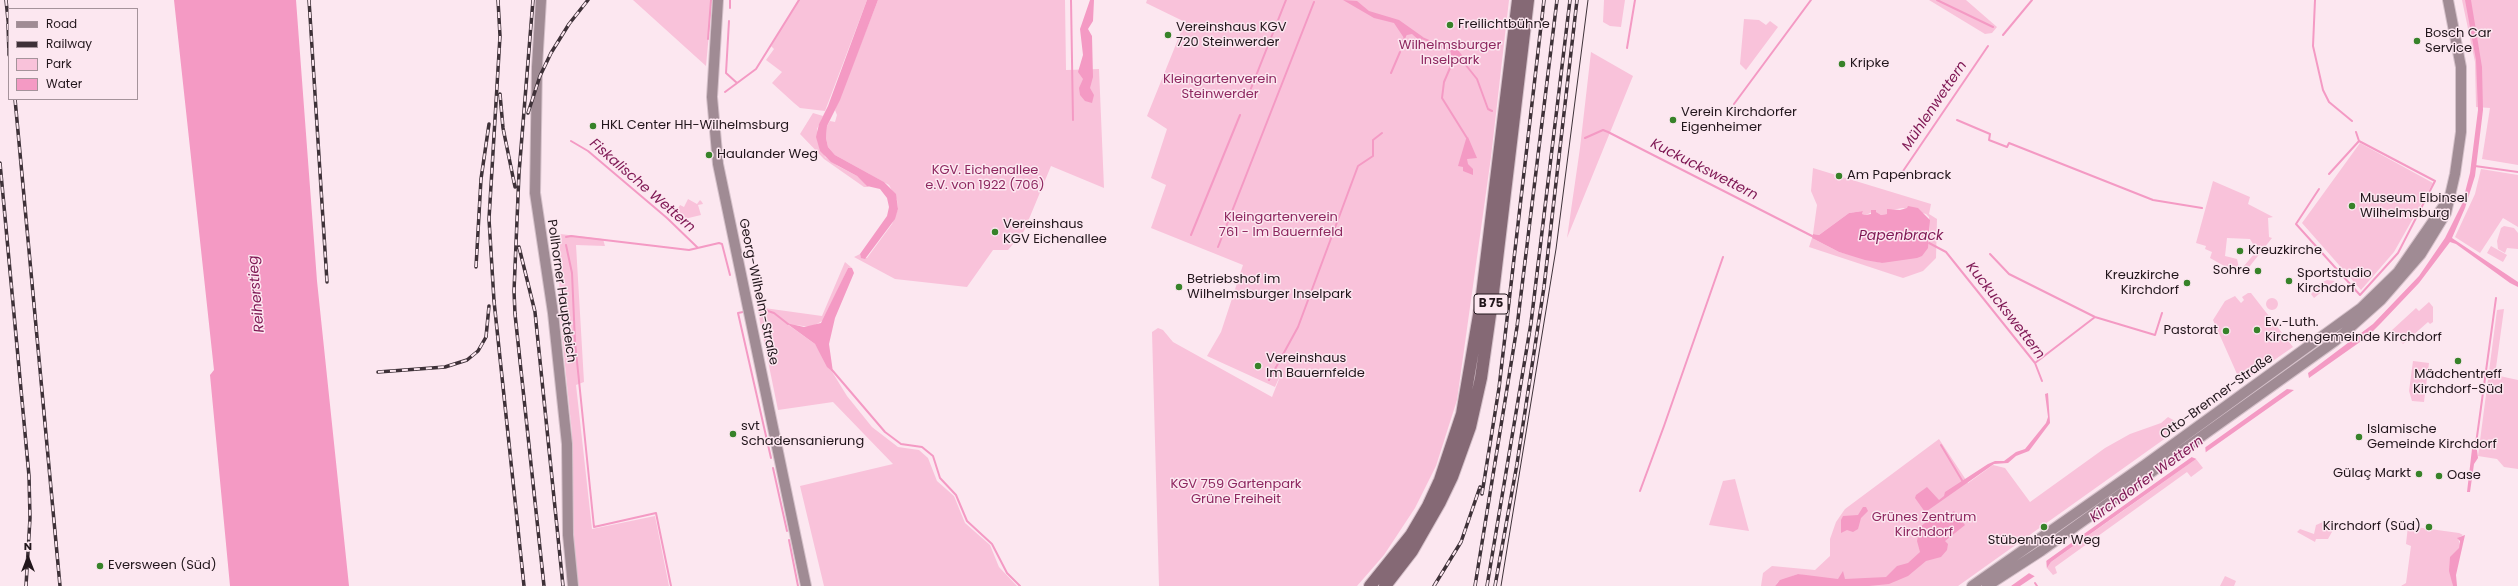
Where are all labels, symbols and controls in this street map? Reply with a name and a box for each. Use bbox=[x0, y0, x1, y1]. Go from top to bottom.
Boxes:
legend bbox=[8, 8, 138, 100]
text: Road bbox=[46, 15, 77, 32]
place label: Freilichtbühne bbox=[1458, 17, 1550, 33]
place label: Vereinshaus KGV 720 Steinwerder bbox=[1176, 20, 1286, 51]
marker: Freilichtbühne bbox=[1445, 20, 1455, 30]
place label: Bosch Car Service bbox=[2425, 26, 2491, 57]
marker: Vereinshaus KGV 720 Steinwerder bbox=[1163, 30, 1173, 40]
text: Railway bbox=[46, 35, 92, 52]
marker: Bosch Car Service bbox=[2412, 36, 2422, 46]
park label: Wilhelmsburger Inselpark bbox=[1399, 38, 1501, 69]
text: Park bbox=[46, 55, 72, 72]
place label: Kripke bbox=[1850, 56, 1889, 72]
water label: Mühlenwettern bbox=[1899, 58, 1971, 154]
marker: Kripke bbox=[1837, 59, 1847, 69]
park label: Kleingartenverein Steinwerder bbox=[1163, 72, 1277, 103]
text: Water bbox=[46, 75, 82, 92]
place label: Verein Kirchdorfer Eigenheimer bbox=[1681, 105, 1797, 136]
marker: Verein Kirchdorfer Eigenheimer bbox=[1668, 115, 1678, 125]
place label: HKL Center HH-Wilhelmsburg bbox=[601, 118, 789, 134]
marker: HKL Center HH-Wilhelmsburg bbox=[588, 121, 598, 131]
water label: Fiskalische Wettern bbox=[586, 136, 698, 236]
water label: Kuckuckswettern bbox=[1648, 136, 1760, 204]
place label: Haulander Weg bbox=[717, 147, 818, 163]
marker: Haulander Weg bbox=[704, 150, 714, 160]
park label: KGV. Eichenallee e.V. von 1922 (706) bbox=[925, 163, 1045, 194]
place label: Am Papenbrack bbox=[1847, 168, 1951, 184]
marker: Am Papenbrack bbox=[1834, 171, 1844, 181]
place label: Museum Elbinsel Wilhelmsburg bbox=[2360, 191, 2468, 222]
marker: Museum Elbinsel Wilhelmsburg bbox=[2347, 201, 2357, 211]
park label: Kleingartenverein 761 - Im Bauernfeld bbox=[1219, 210, 1343, 241]
street label: Georg-Wilhelm-Straße bbox=[735, 217, 781, 367]
place label: Vereinshaus KGV Eichenallee bbox=[1003, 217, 1107, 248]
street label: Pollhorner Hauptdeich bbox=[543, 218, 579, 364]
marker: Vereinshaus KGV Eichenallee bbox=[990, 227, 1000, 237]
water label: Papenbrack bbox=[1859, 228, 1943, 244]
place label: Kreuzkirche bbox=[2248, 243, 2322, 259]
marker: Kreuzkirche bbox=[2235, 246, 2245, 256]
water label: Reiherstieg bbox=[245, 255, 269, 333]
water label: Kuckuckswettern bbox=[1962, 259, 2048, 363]
place label: Sohre bbox=[2213, 263, 2250, 279]
marker: Sohre bbox=[2253, 266, 2263, 276]
place label: Sportstudio Kirchdorf bbox=[2297, 266, 2371, 297]
place label: Kreuzkirche Kirchdorf bbox=[2105, 268, 2179, 299]
place label: Betriebshof im Wilhelmsburger Inselpark bbox=[1187, 272, 1352, 303]
marker: Sportstudio Kirchdorf bbox=[2284, 276, 2294, 286]
marker: Kreuzkirche Kirchdorf bbox=[2182, 278, 2192, 288]
marker: Betriebshof im Wilhelmsburger Inselpark bbox=[1174, 282, 1184, 292]
road number: B 75 bbox=[1474, 294, 1508, 314]
place label: Ev.-Luth. Kirchengemeinde Kirchdorf bbox=[2265, 315, 2442, 346]
place label: Pastorat bbox=[2163, 323, 2218, 339]
marker: Ev.-Luth. Kirchengemeinde Kirchdorf bbox=[2252, 325, 2262, 335]
marker: Pastorat bbox=[2221, 326, 2231, 336]
place label: Vereinshaus Im Bauernfelde bbox=[1266, 351, 1365, 382]
street label: Otto-Brenner-Straße bbox=[2158, 351, 2276, 443]
marker: Mädchentreff Kirchdorf-Süd bbox=[2453, 356, 2463, 366]
marker: Vereinshaus Im Bauernfelde bbox=[1253, 361, 1263, 371]
place label: Mädchentreff Kirchdorf-Süd bbox=[2413, 367, 2503, 398]
place label: svt Schadensanierung bbox=[741, 419, 864, 450]
place label: Islamische Gemeinde Kirchdorf bbox=[2367, 422, 2497, 453]
marker: svt Schadensanierung bbox=[728, 429, 738, 439]
marker: Islamische Gemeinde Kirchdorf bbox=[2354, 432, 2364, 442]
water label: Kirchdorfer Wettern bbox=[2087, 433, 2207, 527]
place label: Gülaç Markt bbox=[2333, 466, 2411, 482]
place label: Oase bbox=[2447, 468, 2481, 484]
marker: Gülaç Markt bbox=[2414, 469, 2424, 479]
marker: Oase bbox=[2434, 471, 2444, 481]
park label: KGV 759 Gartenpark Grüne Freiheit bbox=[1170, 477, 1302, 508]
park label: Grünes Zentrum Kirchdorf bbox=[1872, 510, 1976, 541]
place label: Kirchdorf (Süd) bbox=[2323, 519, 2421, 535]
marker: Stübenhofer Weg bbox=[2039, 522, 2049, 532]
marker: Kirchdorf (Süd) bbox=[2424, 522, 2434, 532]
place label: Stübenhofer Weg bbox=[1988, 533, 2100, 549]
north arrow bbox=[8, 538, 48, 578]
text: N bbox=[24, 538, 32, 554]
place label: Eversween (Süd) bbox=[108, 558, 217, 574]
marker: Eversween (Süd) bbox=[95, 561, 105, 571]

